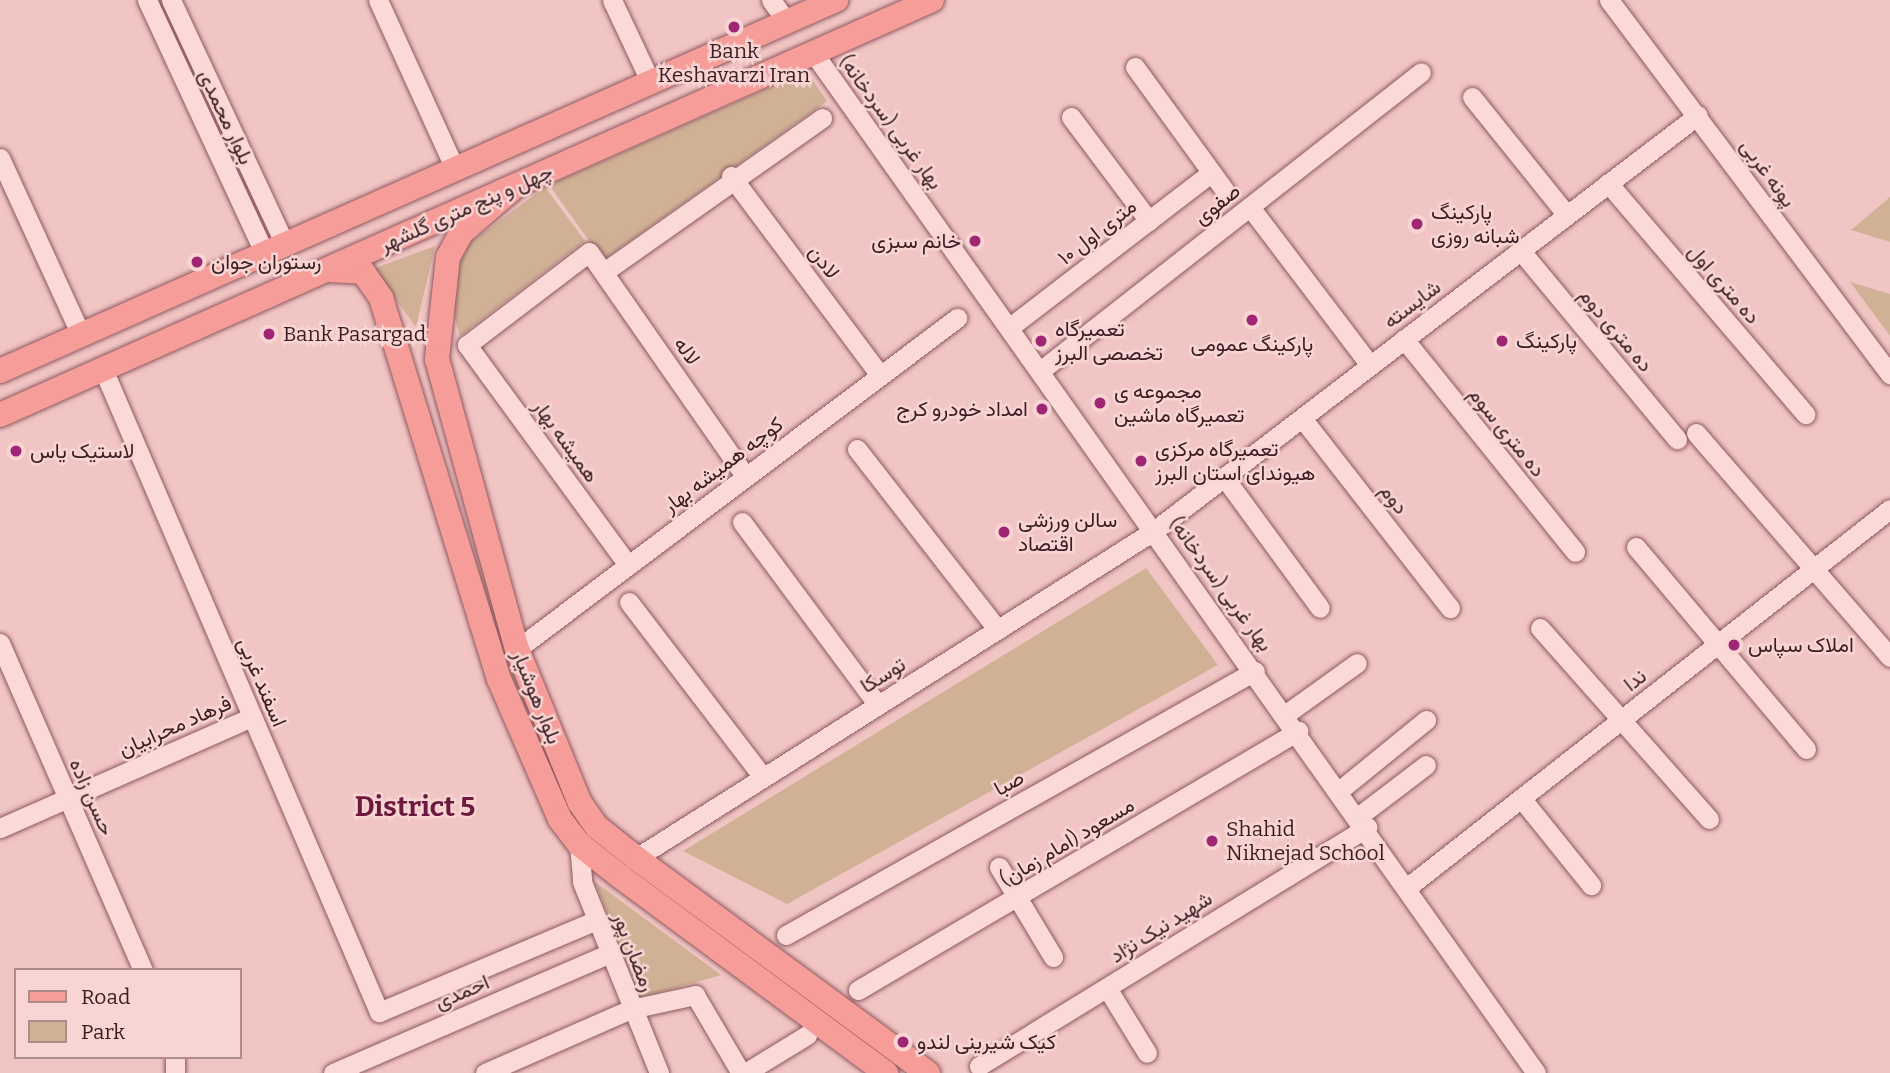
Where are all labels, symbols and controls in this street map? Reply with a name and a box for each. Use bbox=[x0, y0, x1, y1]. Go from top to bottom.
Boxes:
marker: Bank Keshavarzi Iran bbox=[726, 19, 742, 35]
place label: Bank Keshavarzi Iran bbox=[658, 38, 810, 88]
street label: بهار غربی (سردخانه) bbox=[834, 50, 948, 194]
street label: بلوار محمدی bbox=[193, 65, 259, 169]
street label: پونه غربی bbox=[1735, 134, 1801, 212]
street label: چهل و پنج متری گلشهر bbox=[376, 159, 556, 257]
street label: صفوی bbox=[1189, 178, 1245, 230]
street label: ۱۰ متری اول bbox=[1053, 194, 1141, 270]
place label: پارکینگ شبانه روزی bbox=[1431, 199, 1520, 249]
marker: پارکینگ شبانه روزی bbox=[1409, 216, 1425, 232]
place label: خانم سبزی bbox=[871, 228, 961, 254]
marker: خانم سبزی bbox=[967, 233, 983, 249]
street label: ده متری اول bbox=[1683, 239, 1765, 329]
street label: لادن bbox=[803, 240, 845, 284]
place label: رستوران جوان bbox=[211, 249, 322, 275]
marker: رستوران جوان bbox=[189, 254, 205, 270]
street label: شایسته bbox=[1378, 274, 1446, 334]
street label: ده متری دوم bbox=[1574, 283, 1658, 377]
marker: پارکینگ عمومی bbox=[1244, 312, 1260, 328]
place label: تعمیرگاه تخصصی البرز bbox=[1055, 316, 1163, 366]
place label: Bank Pasargad bbox=[283, 321, 426, 347]
marker: Bank Pasargad bbox=[261, 326, 277, 342]
place label: پارکینگ bbox=[1516, 328, 1577, 354]
place label: پارکینگ عمومی bbox=[1191, 331, 1313, 357]
street label: لاله bbox=[668, 332, 706, 370]
marker: تعمیرگاه تخصصی البرز bbox=[1033, 333, 1049, 349]
marker: پارکینگ bbox=[1494, 333, 1510, 349]
place label: مجموعه ی تعمیرگاه ماشین bbox=[1114, 378, 1245, 428]
street label: ده متری سوم bbox=[1463, 382, 1551, 482]
street label: همیشه بهار bbox=[527, 395, 605, 487]
marker: مجموعه ی تعمیرگاه ماشین bbox=[1092, 395, 1108, 411]
place label: امداد خودرو کرج bbox=[896, 396, 1028, 422]
marker: امداد خودرو کرج bbox=[1034, 401, 1050, 417]
street label: کوچه همیشه بهار bbox=[658, 412, 788, 518]
place label: تعمیرگاه مرکزی هیوندای استان البرز bbox=[1155, 436, 1315, 486]
place label: لاستیک یاس bbox=[30, 438, 134, 464]
marker: لاستیک یاس bbox=[8, 443, 24, 459]
marker: تعمیرگاه مرکزی هیوندای استان البرز bbox=[1133, 453, 1149, 469]
street label: دوم bbox=[1374, 479, 1414, 519]
place label: سالن ورزشی اقتصاد bbox=[1018, 507, 1117, 557]
street label: بهار غربی (سردخانه) bbox=[1164, 512, 1278, 656]
marker: سالن ورزشی اقتصاد bbox=[996, 524, 1012, 540]
place label: املاک سپاس bbox=[1748, 632, 1854, 658]
street label: اسفند غربی bbox=[232, 634, 292, 730]
marker: املاک سپاس bbox=[1726, 637, 1742, 653]
street label: بلوار هوشیار bbox=[507, 646, 567, 748]
street label: توسکا bbox=[856, 651, 910, 699]
street label: ندا bbox=[1619, 663, 1651, 697]
street label: فرهاد محرابیان bbox=[115, 690, 235, 762]
street label: حسن زاده bbox=[64, 755, 120, 839]
street label: صبا bbox=[990, 765, 1028, 801]
district label: District 5 bbox=[355, 790, 475, 824]
street label: مسعود (امام زمان) bbox=[995, 792, 1139, 892]
place label: Shahid Niknejad School bbox=[1226, 816, 1385, 866]
marker: Shahid Niknejad School bbox=[1204, 833, 1220, 849]
street label: شهید نیک نژاد bbox=[1105, 886, 1217, 968]
street label: رمضان پور bbox=[607, 909, 661, 995]
legend bbox=[14, 968, 242, 1059]
street label: احمدی bbox=[431, 969, 493, 1015]
text: Road bbox=[81, 984, 130, 1010]
text: Park bbox=[81, 1019, 125, 1045]
place label: کیک شیرینی لندو bbox=[917, 1029, 1056, 1055]
marker: کیک شیرینی لندو bbox=[895, 1034, 911, 1050]

